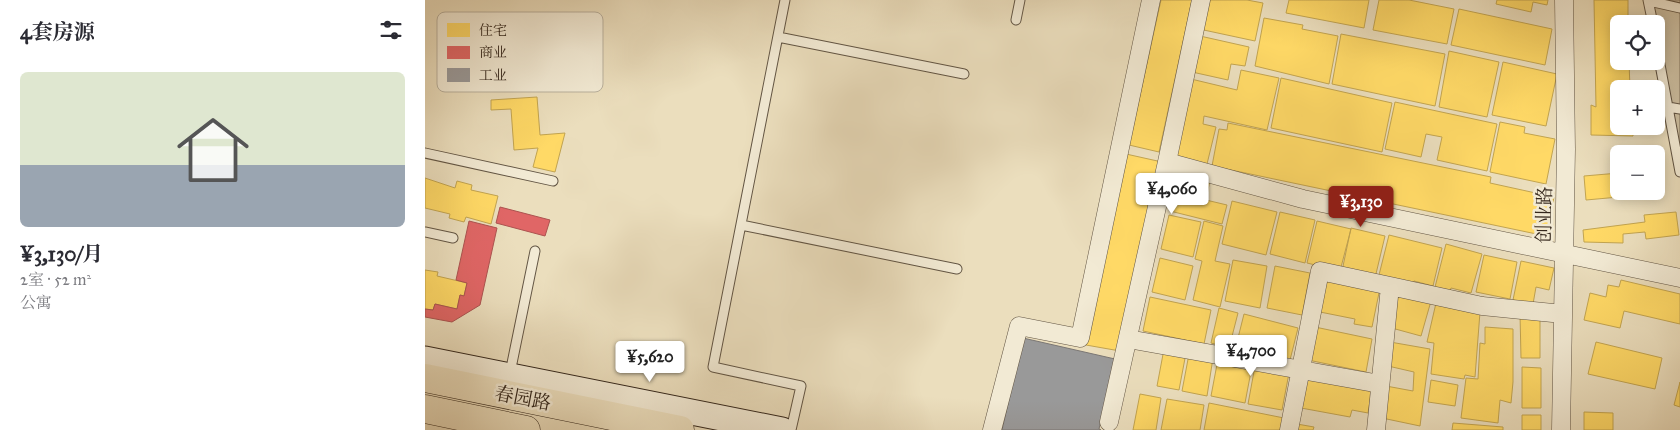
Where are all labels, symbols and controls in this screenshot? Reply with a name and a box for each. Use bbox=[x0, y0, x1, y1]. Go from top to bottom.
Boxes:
legend bbox=[437, 12, 603, 92]
map controls bbox=[1610, 15, 1665, 200]
button: locate bbox=[1610, 15, 1665, 70]
icon: filters bbox=[377, 16, 405, 44]
text: 4套房源 bbox=[20, 19, 95, 45]
text: 住宅 bbox=[479, 22, 507, 39]
text: 商业 bbox=[479, 44, 507, 61]
text: 工业 bbox=[479, 67, 507, 84]
button: + bbox=[1610, 80, 1665, 135]
icon: home bbox=[168, 105, 258, 195]
button: − bbox=[1610, 145, 1665, 200]
pin: ¥4,060 bbox=[1131, 172, 1213, 215]
text: ¥4,060 bbox=[1147, 179, 1197, 198]
pin: ¥3,130 bbox=[1320, 186, 1402, 228]
street label: 创业路 bbox=[1532, 186, 1556, 244]
text: ¥3,130 bbox=[1339, 192, 1383, 211]
text: ¥3,130/月 bbox=[20, 241, 103, 267]
text: 2室 · 52 m² bbox=[20, 270, 91, 289]
text: 公寓 bbox=[20, 293, 52, 312]
pin: ¥4,700 bbox=[1210, 334, 1292, 377]
pin: ¥5,620 bbox=[609, 340, 691, 383]
text: ¥4,700 bbox=[1226, 341, 1276, 360]
text: ¥5,620 bbox=[626, 347, 674, 366]
street label: 春园路 bbox=[493, 381, 553, 415]

